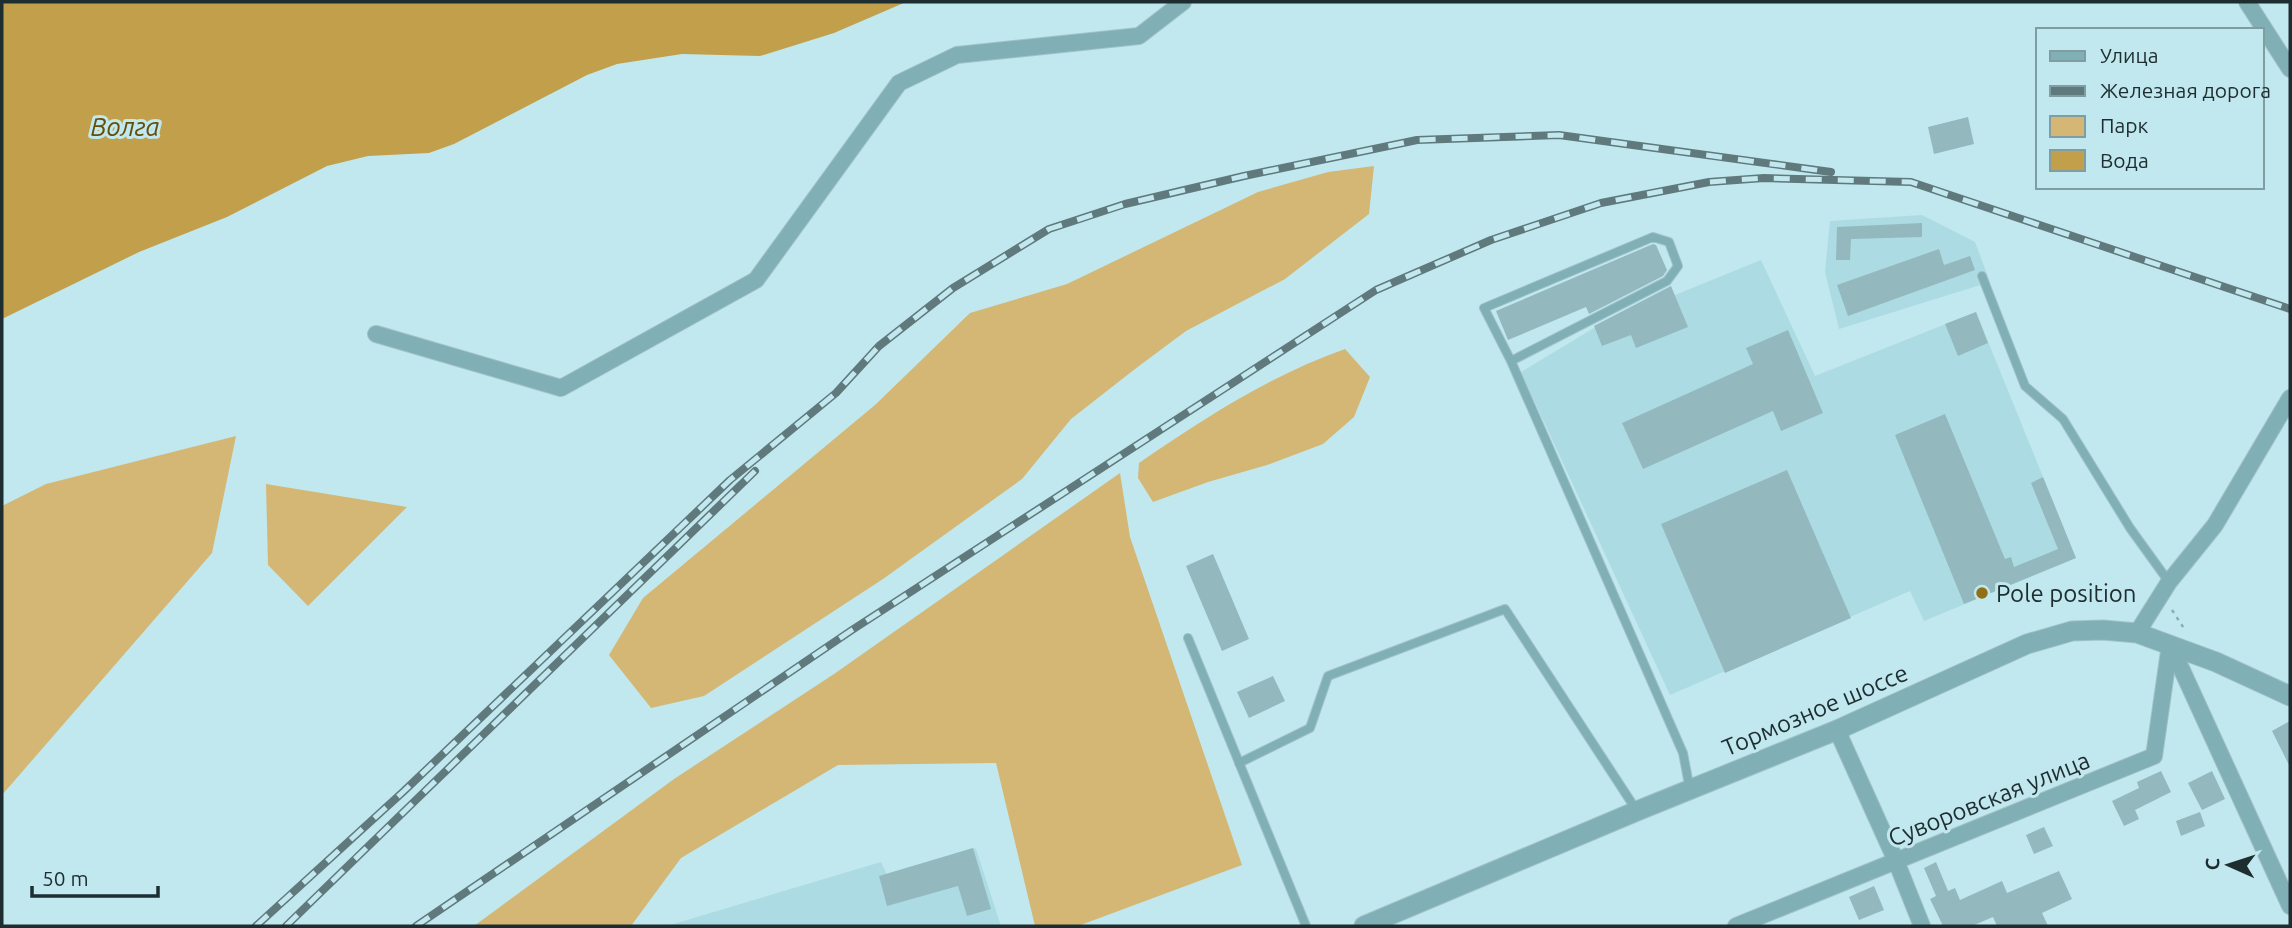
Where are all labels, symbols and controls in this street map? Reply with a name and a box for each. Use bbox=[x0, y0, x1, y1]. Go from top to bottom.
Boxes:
legend bbox=[2036, 28, 2264, 189]
text: Улица bbox=[2100, 43, 2158, 67]
text: Железная дорога bbox=[2100, 78, 2271, 102]
water label: Волга bbox=[91, 112, 159, 141]
text: Парк bbox=[2100, 113, 2149, 137]
text: Вода bbox=[2100, 148, 2149, 172]
place label: Pole position bbox=[1996, 580, 2137, 607]
marker: Pole position bbox=[1974, 585, 1990, 601]
street label: Тормозное шоссе bbox=[1718, 659, 1912, 761]
street label: Суворовская улица bbox=[1884, 746, 2094, 852]
north arrow bbox=[2194, 830, 2264, 900]
scale bar bbox=[32, 855, 158, 899]
text: С bbox=[2201, 857, 2223, 871]
text: 50 m bbox=[42, 866, 89, 890]

